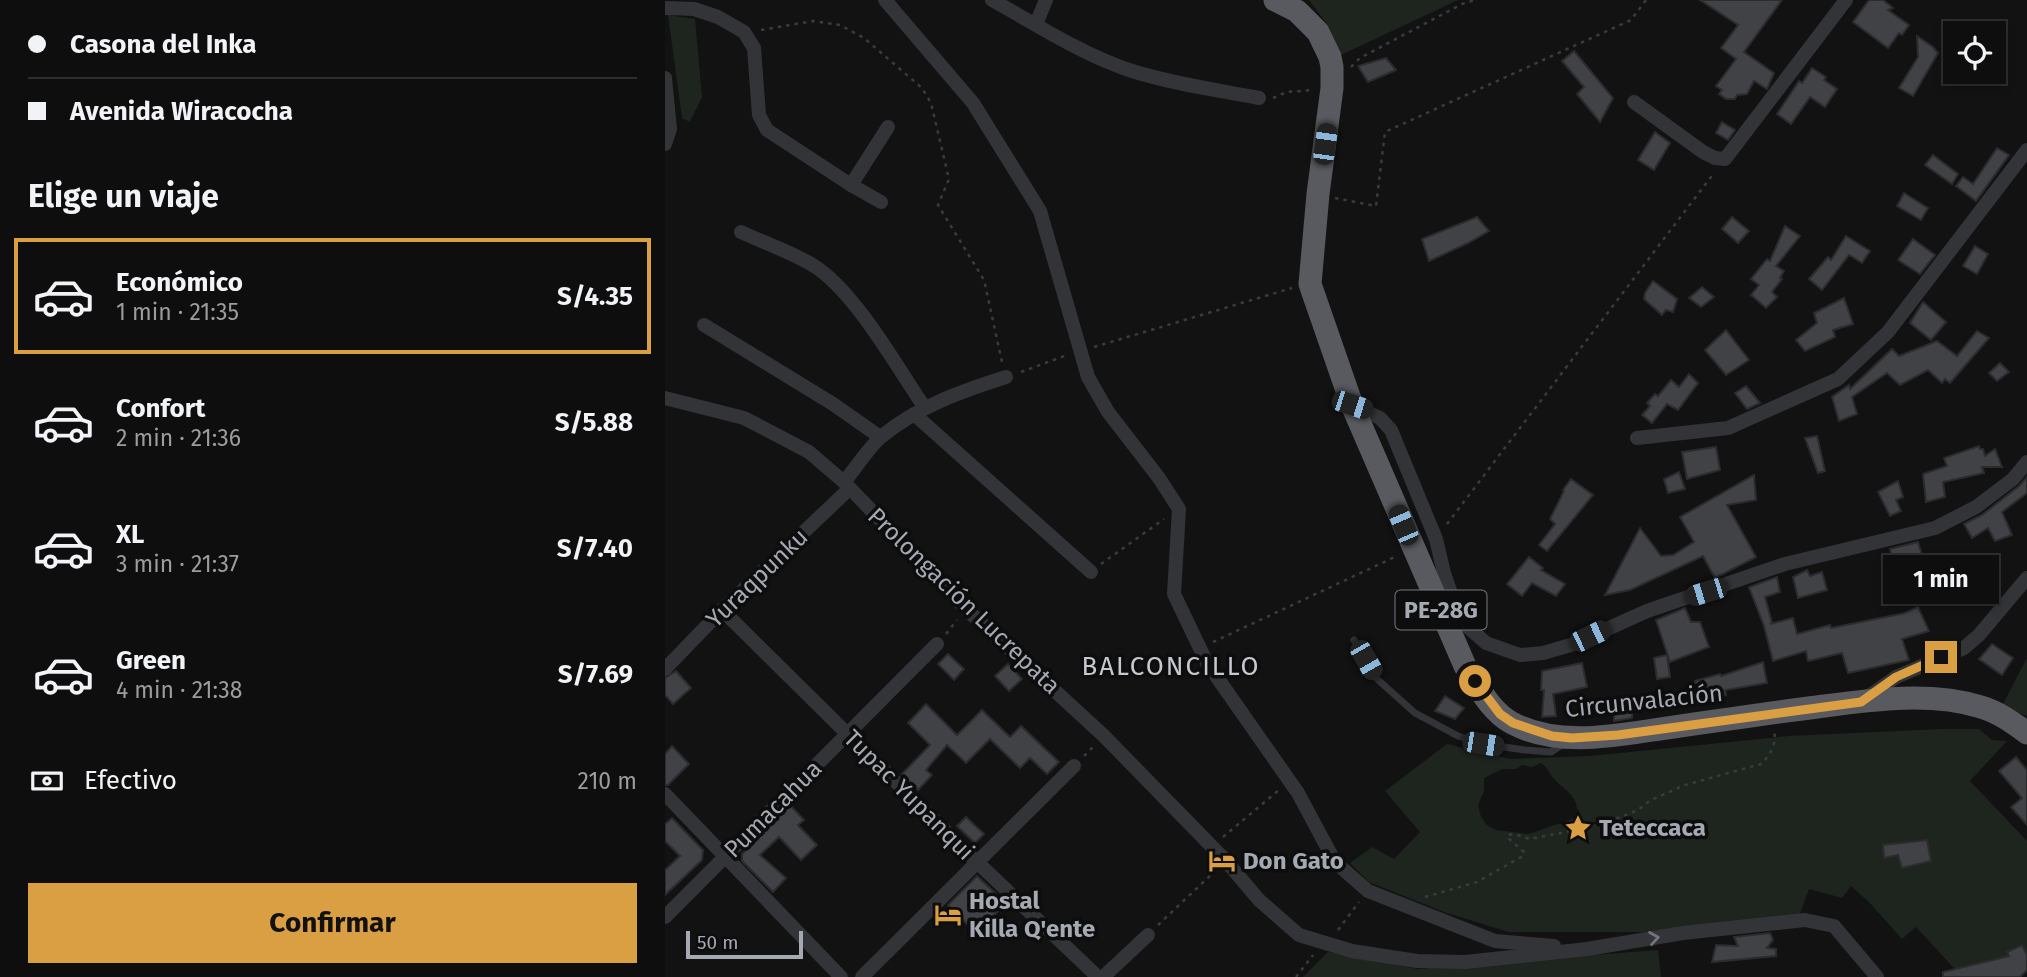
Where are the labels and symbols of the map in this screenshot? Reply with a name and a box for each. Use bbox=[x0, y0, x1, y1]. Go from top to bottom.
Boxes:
car bbox=[1312, 122, 1339, 166]
car bbox=[1329, 389, 1376, 421]
street label: Prolongación Lucrepata bbox=[862, 502, 1066, 700]
car bbox=[1386, 502, 1421, 548]
street label: Yuraqpunku bbox=[700, 523, 814, 633]
callout: 1 min bbox=[1883, 556, 1999, 604]
car bbox=[1683, 576, 1730, 608]
road number: PE-28G bbox=[1395, 590, 1487, 630]
car bbox=[1567, 617, 1614, 655]
car bbox=[1347, 637, 1386, 683]
route end bbox=[1925, 641, 1957, 673]
district label: BALCONCILLO bbox=[1081, 651, 1261, 682]
route start bbox=[1459, 665, 1491, 697]
street label: Circunvalación bbox=[1564, 679, 1724, 723]
street label: Tupac Yupanqui bbox=[838, 724, 980, 866]
car bbox=[1461, 730, 1506, 758]
street label: Pumacahua bbox=[718, 754, 828, 864]
place icon: Teteccaca bbox=[1563, 813, 1593, 843]
place label: Teteccaca bbox=[1599, 814, 1706, 842]
hotel icon: Don Gato bbox=[1207, 846, 1237, 876]
place label: Don Gato bbox=[1243, 847, 1344, 875]
place label: Hostal Killa Q'ente bbox=[969, 887, 1095, 943]
hotel icon: Hostal Killa Q'ente bbox=[933, 900, 963, 930]
scale bar bbox=[686, 928, 803, 960]
one-way arrow bbox=[1648, 931, 1660, 946]

